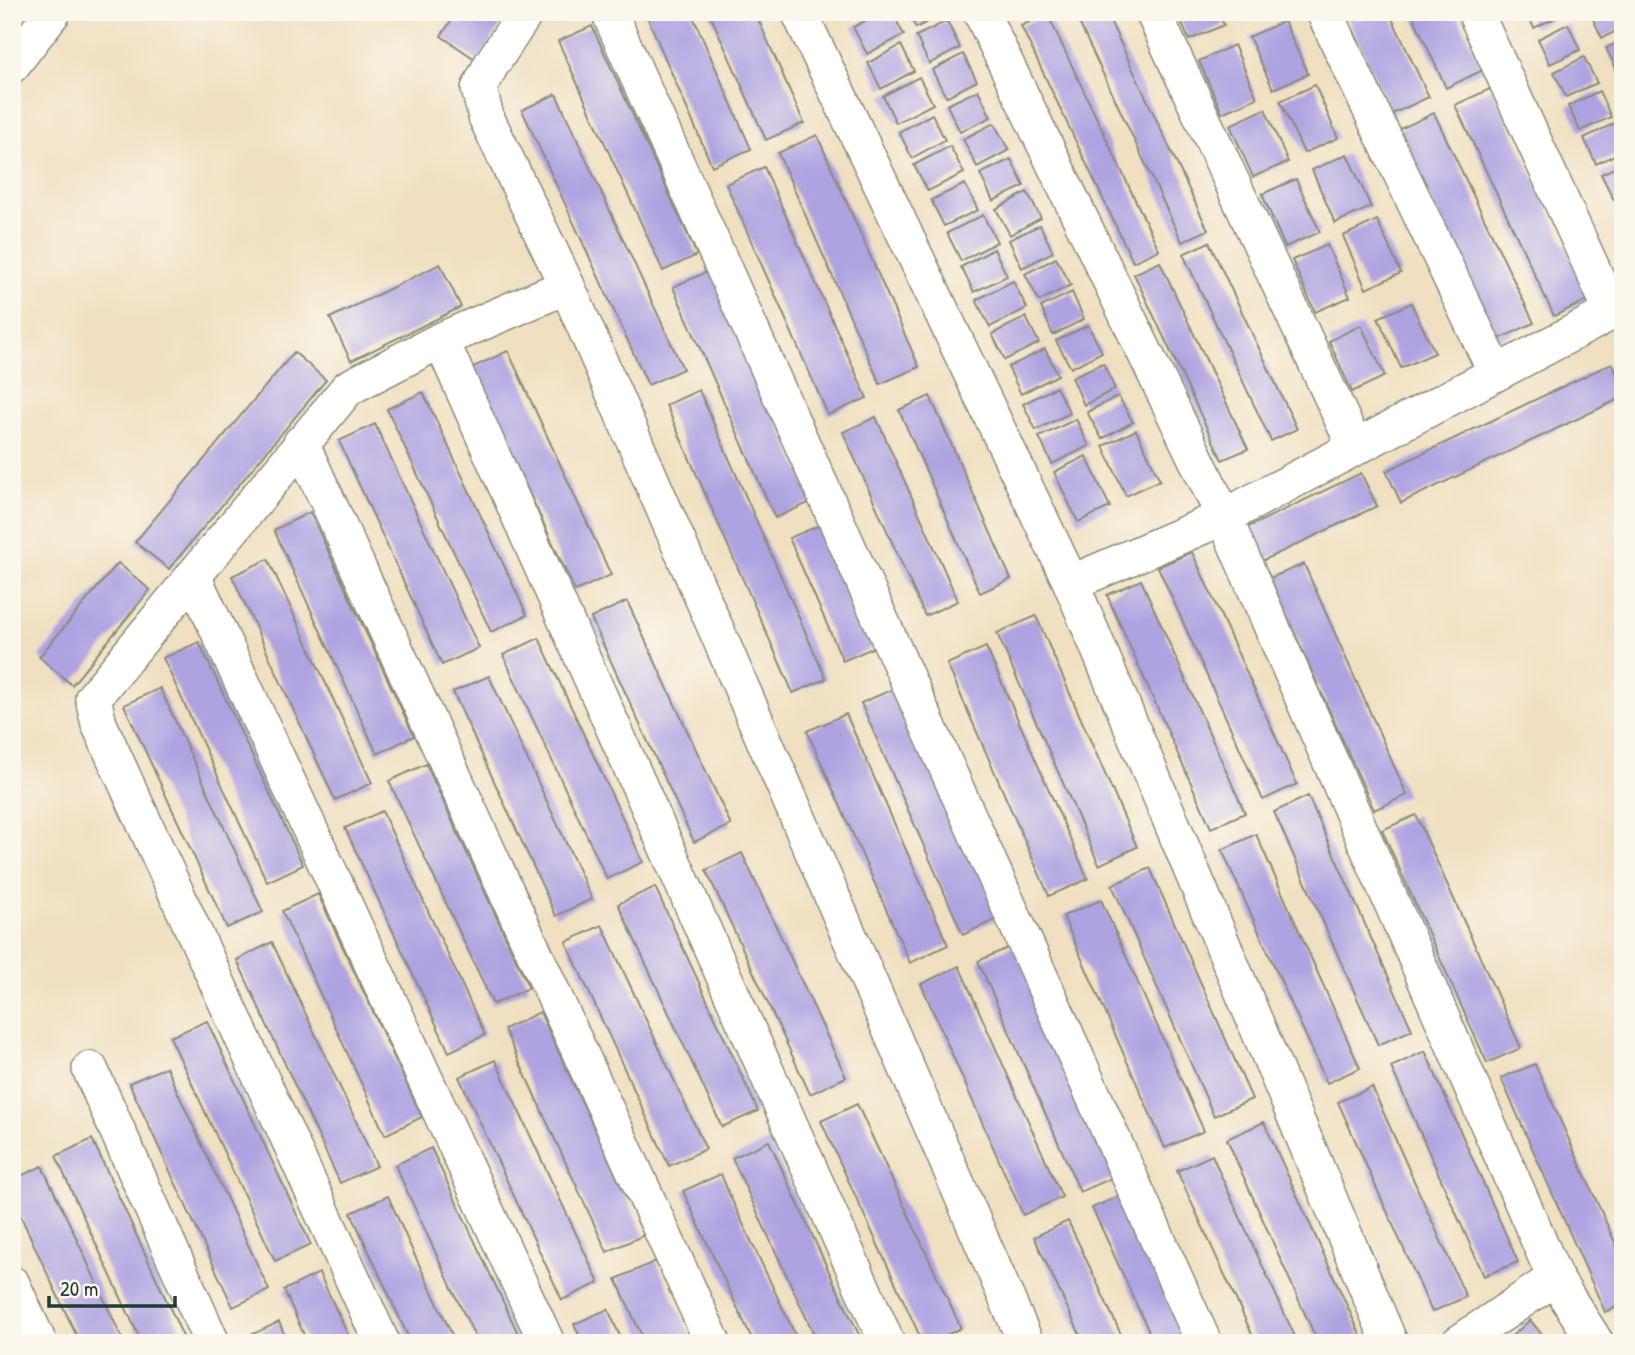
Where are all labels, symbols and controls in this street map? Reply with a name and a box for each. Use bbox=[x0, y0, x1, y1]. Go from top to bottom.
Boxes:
scale bar bbox=[49, 1264, 175, 1308]
text: 20 m bbox=[60, 1274, 98, 1303]

